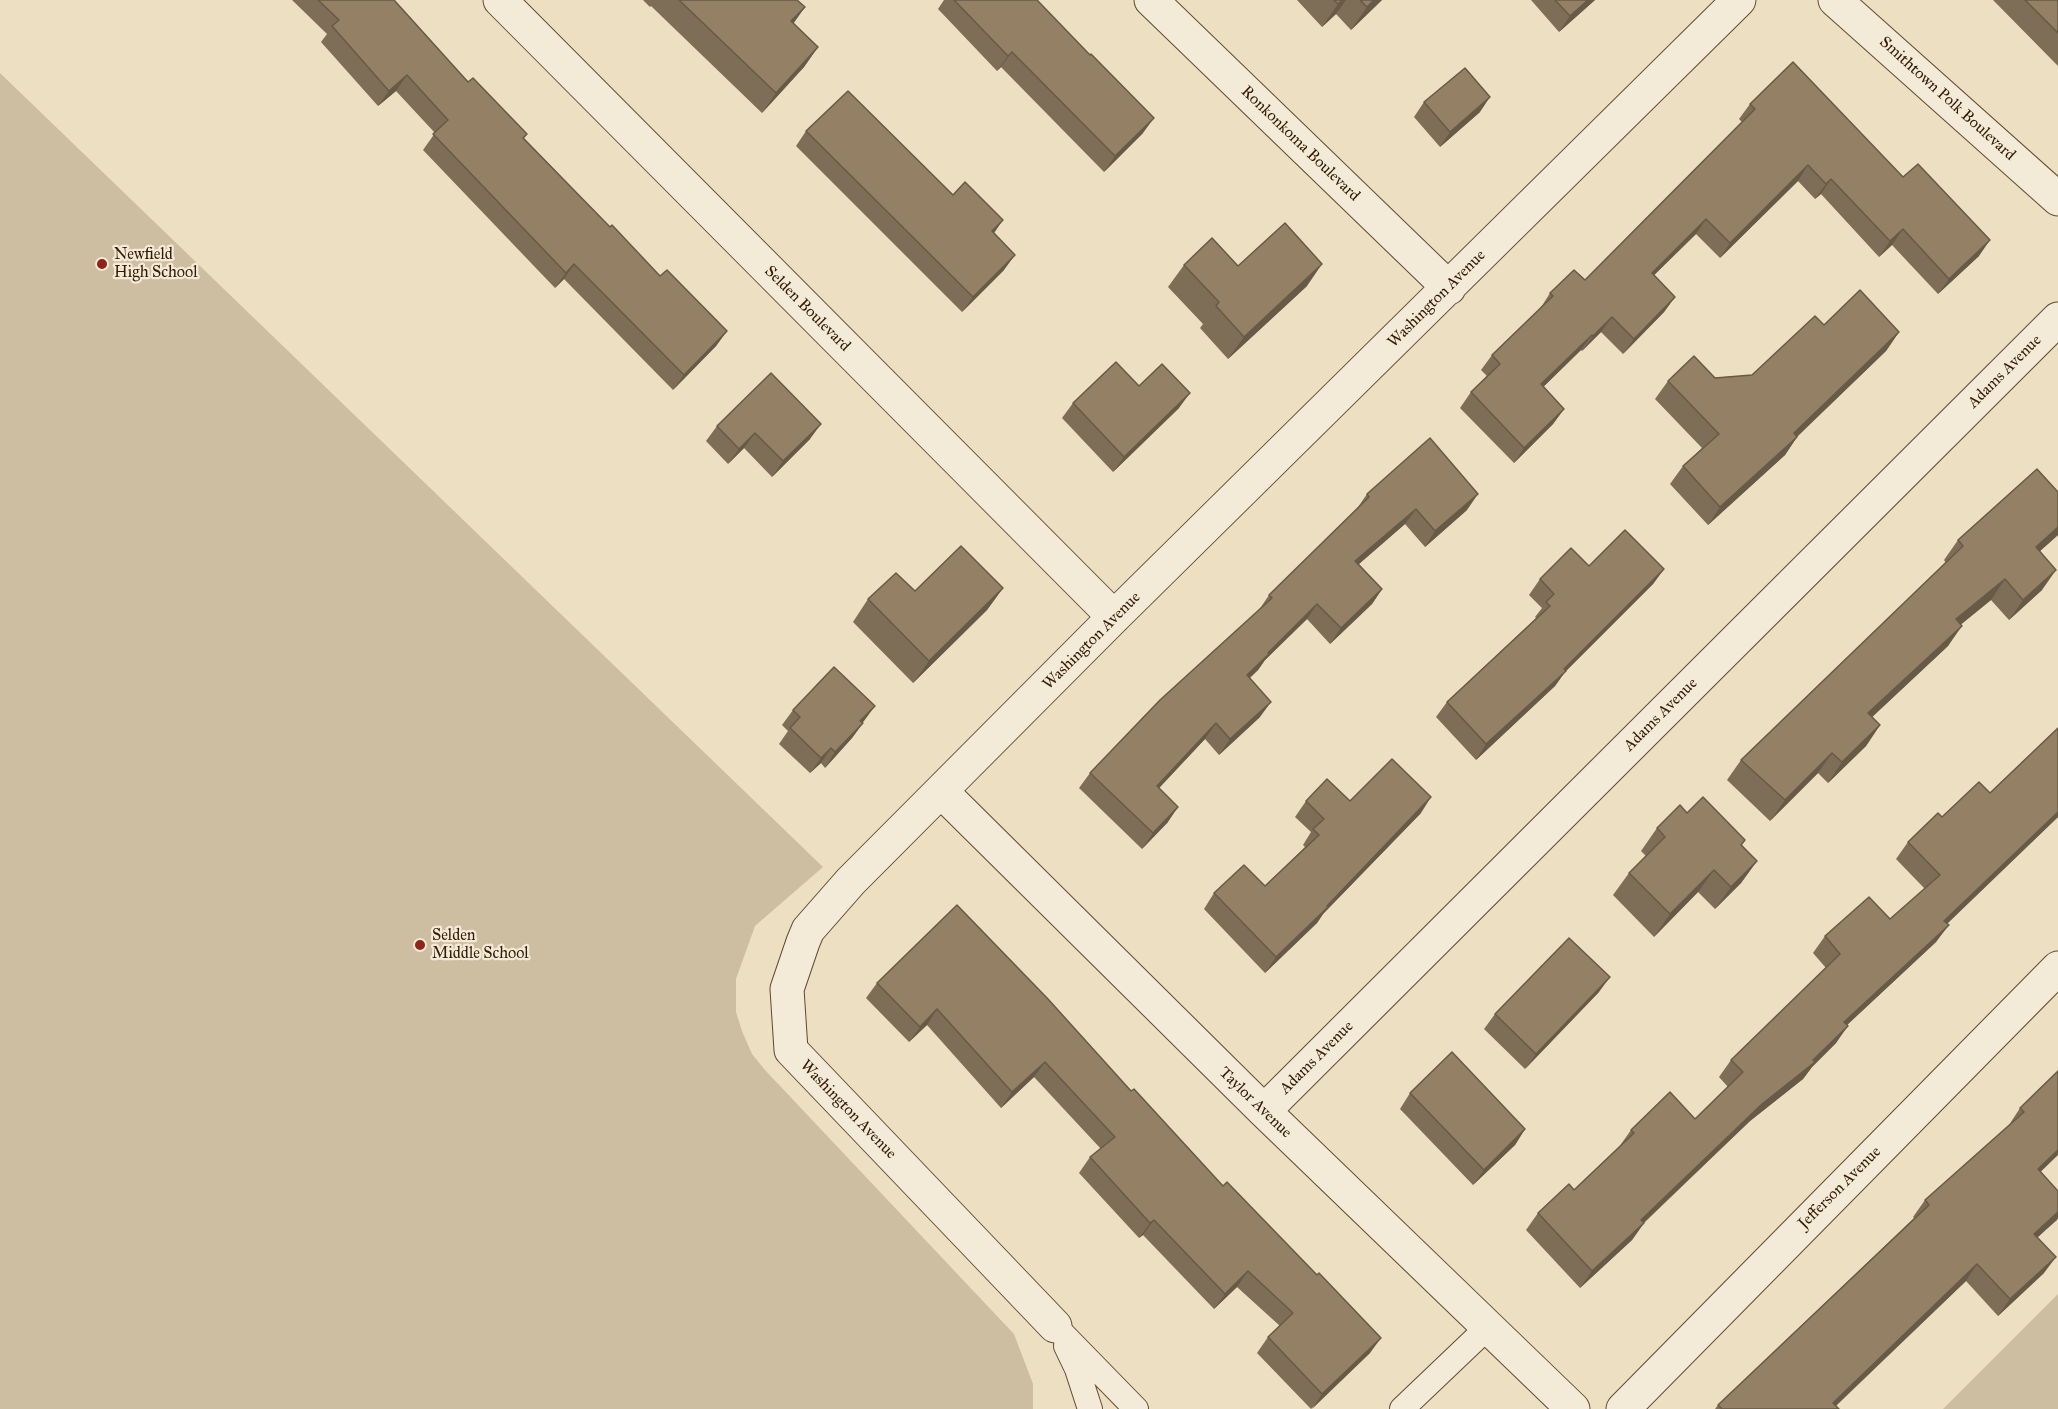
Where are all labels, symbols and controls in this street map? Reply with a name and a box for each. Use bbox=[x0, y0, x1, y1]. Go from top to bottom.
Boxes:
street label: Smithtown Polk Boulevard bbox=[1875, 33, 2019, 165]
street label: Ronkonkoma Boulevard bbox=[1237, 82, 1363, 206]
place label: Newfield High School bbox=[114, 245, 197, 283]
street label: Washington Avenue bbox=[1384, 246, 1490, 352]
marker: Newfield High School bbox=[95, 257, 109, 271]
street label: Selden Boulevard bbox=[760, 262, 854, 356]
street label: Adams Avenue bbox=[1964, 331, 2046, 413]
street label: Washington Avenue bbox=[1039, 588, 1145, 694]
street label: Adams Avenue bbox=[1620, 674, 1702, 756]
place label: Selden Middle School bbox=[432, 926, 529, 964]
marker: Selden Middle School bbox=[413, 938, 427, 952]
street label: Adams Avenue bbox=[1276, 1017, 1358, 1099]
street label: Washington Avenue bbox=[796, 1056, 900, 1164]
street label: Taylor Avenue bbox=[1215, 1063, 1295, 1143]
street label: Jefferson Avenue bbox=[1795, 1143, 1885, 1233]

